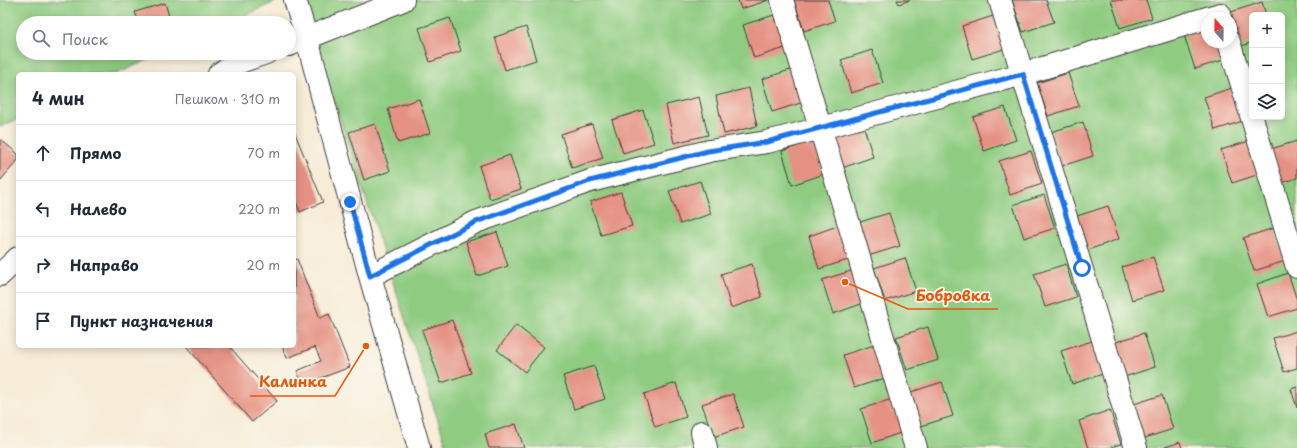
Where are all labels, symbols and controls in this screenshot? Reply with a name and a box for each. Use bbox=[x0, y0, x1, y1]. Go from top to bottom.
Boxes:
north arrow bbox=[1201, 12, 1237, 48]
map controls bbox=[1249, 12, 1285, 120]
button: + bbox=[1249, 12, 1285, 48]
search box bbox=[16, 16, 296, 60]
icon: search bbox=[30, 27, 52, 49]
text: Поиск bbox=[62, 27, 108, 50]
button: − bbox=[1249, 48, 1285, 84]
button: layers bbox=[1249, 84, 1285, 120]
text: 4 мин bbox=[32, 85, 85, 111]
text: Пешком · 310 m bbox=[175, 89, 280, 108]
text: Прямо bbox=[70, 141, 121, 164]
icon: ahead bbox=[32, 142, 54, 164]
text: 70 m bbox=[247, 143, 280, 162]
route end bbox=[341, 193, 359, 211]
text: Налево bbox=[70, 197, 127, 220]
icon: left bbox=[32, 198, 54, 220]
text: 220 m bbox=[238, 199, 280, 218]
text: Направо bbox=[70, 253, 139, 276]
icon: right bbox=[32, 254, 54, 276]
text: 20 m bbox=[246, 255, 280, 274]
route start bbox=[1073, 259, 1091, 277]
callout: Бобровка bbox=[908, 282, 998, 309]
text: Бобровка bbox=[916, 283, 990, 306]
text: Пункт назначения bbox=[70, 309, 213, 332]
icon: arrive bbox=[32, 310, 54, 332]
callout: Калинка bbox=[250, 369, 335, 396]
text: Калинка bbox=[259, 369, 327, 392]

